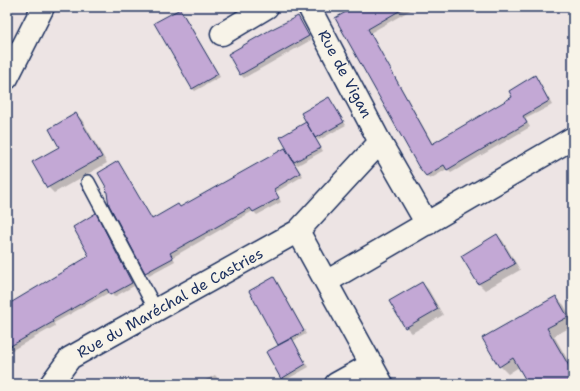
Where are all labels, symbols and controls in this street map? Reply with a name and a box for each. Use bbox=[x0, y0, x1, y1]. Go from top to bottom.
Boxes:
street label: Rue de Vigan bbox=[313, 26, 377, 122]
street label: Rue du Maréchal de Castries bbox=[73, 243, 267, 363]

